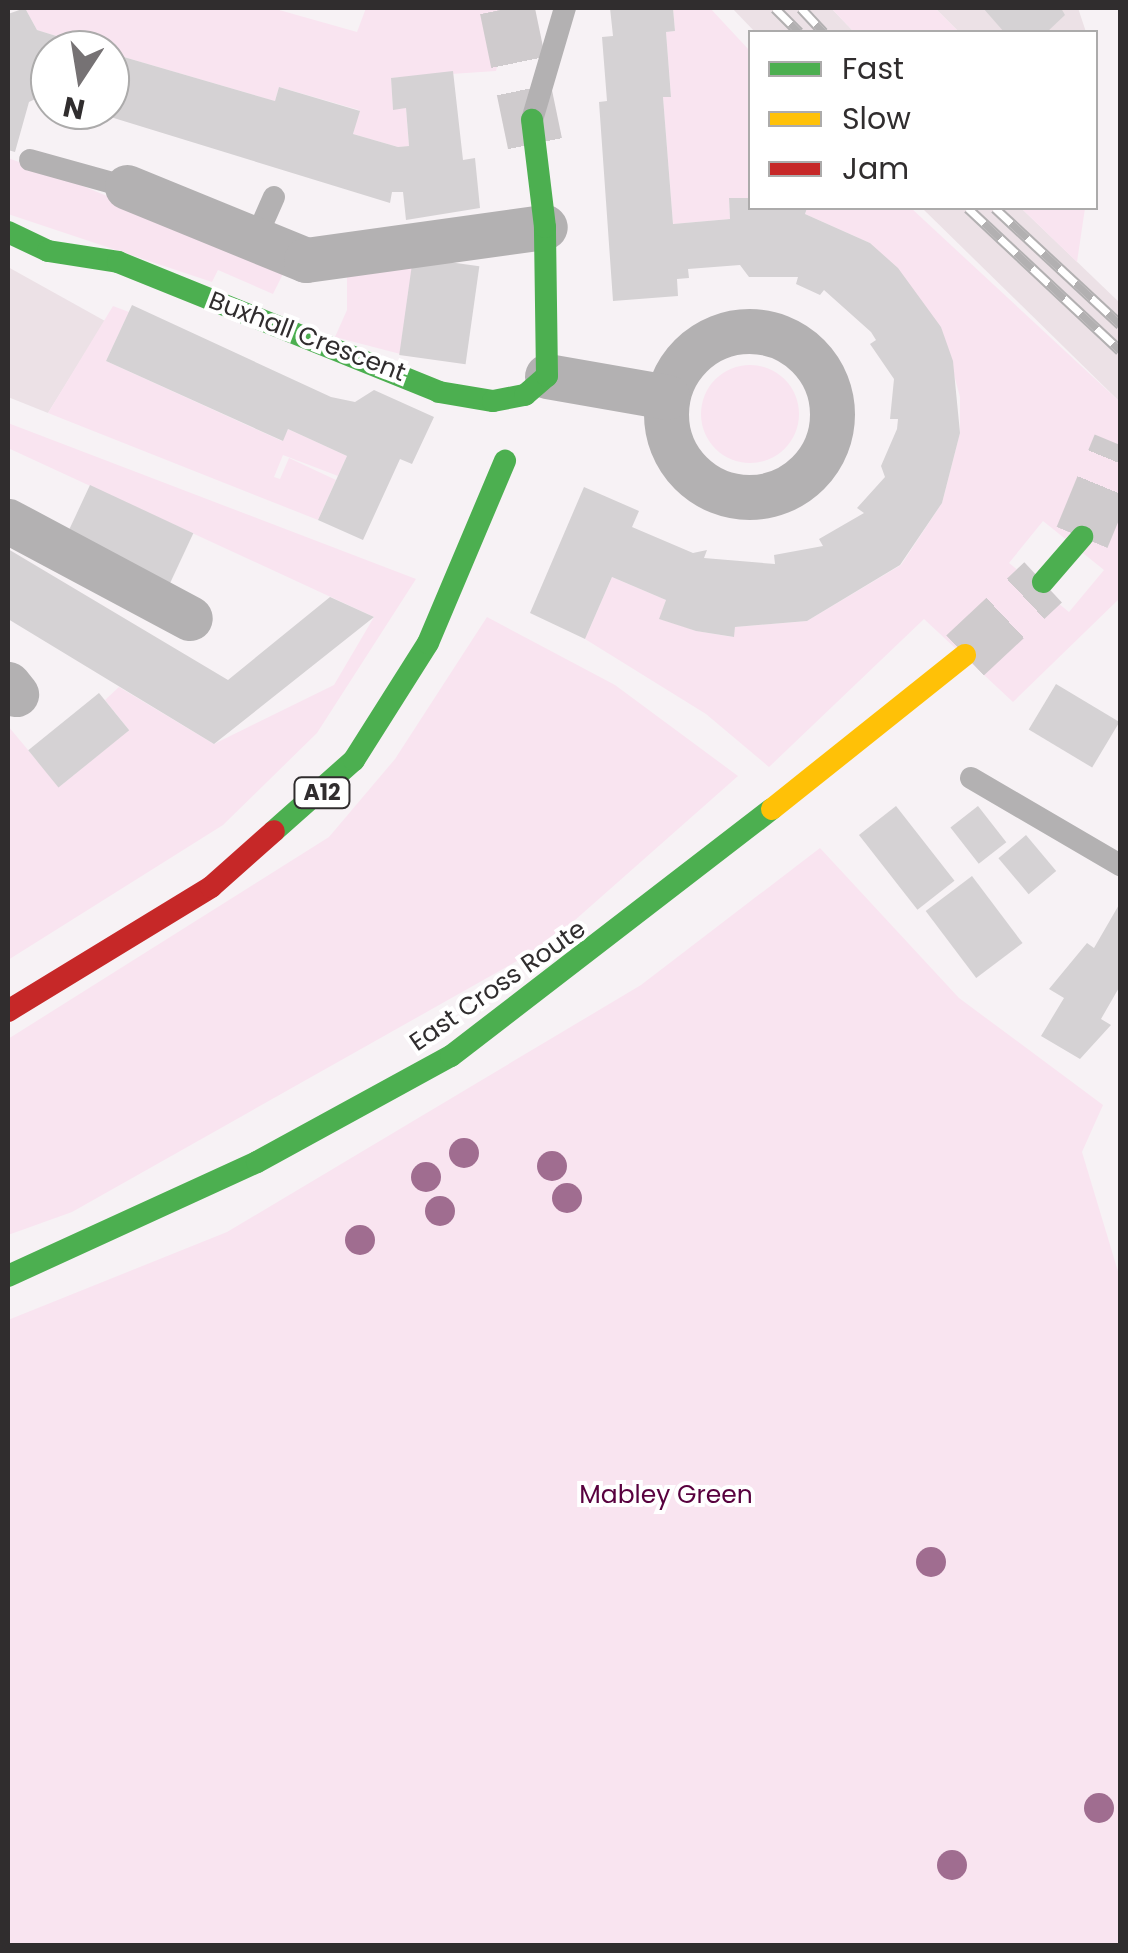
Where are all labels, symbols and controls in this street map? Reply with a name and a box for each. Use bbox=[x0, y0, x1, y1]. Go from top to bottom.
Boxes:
north arrow bbox=[30, 30, 130, 130]
legend bbox=[748, 30, 1098, 210]
text: Fast bbox=[842, 47, 904, 90]
text: N bbox=[60, 87, 88, 129]
text: Slow bbox=[842, 97, 911, 140]
text: Jam bbox=[842, 147, 909, 190]
street label: Buxhall Crescent bbox=[204, 286, 410, 388]
road number: A12 bbox=[292, 776, 352, 810]
street label: East Cross Route bbox=[404, 914, 592, 1058]
park label: Mabley Green bbox=[579, 1480, 753, 1510]

